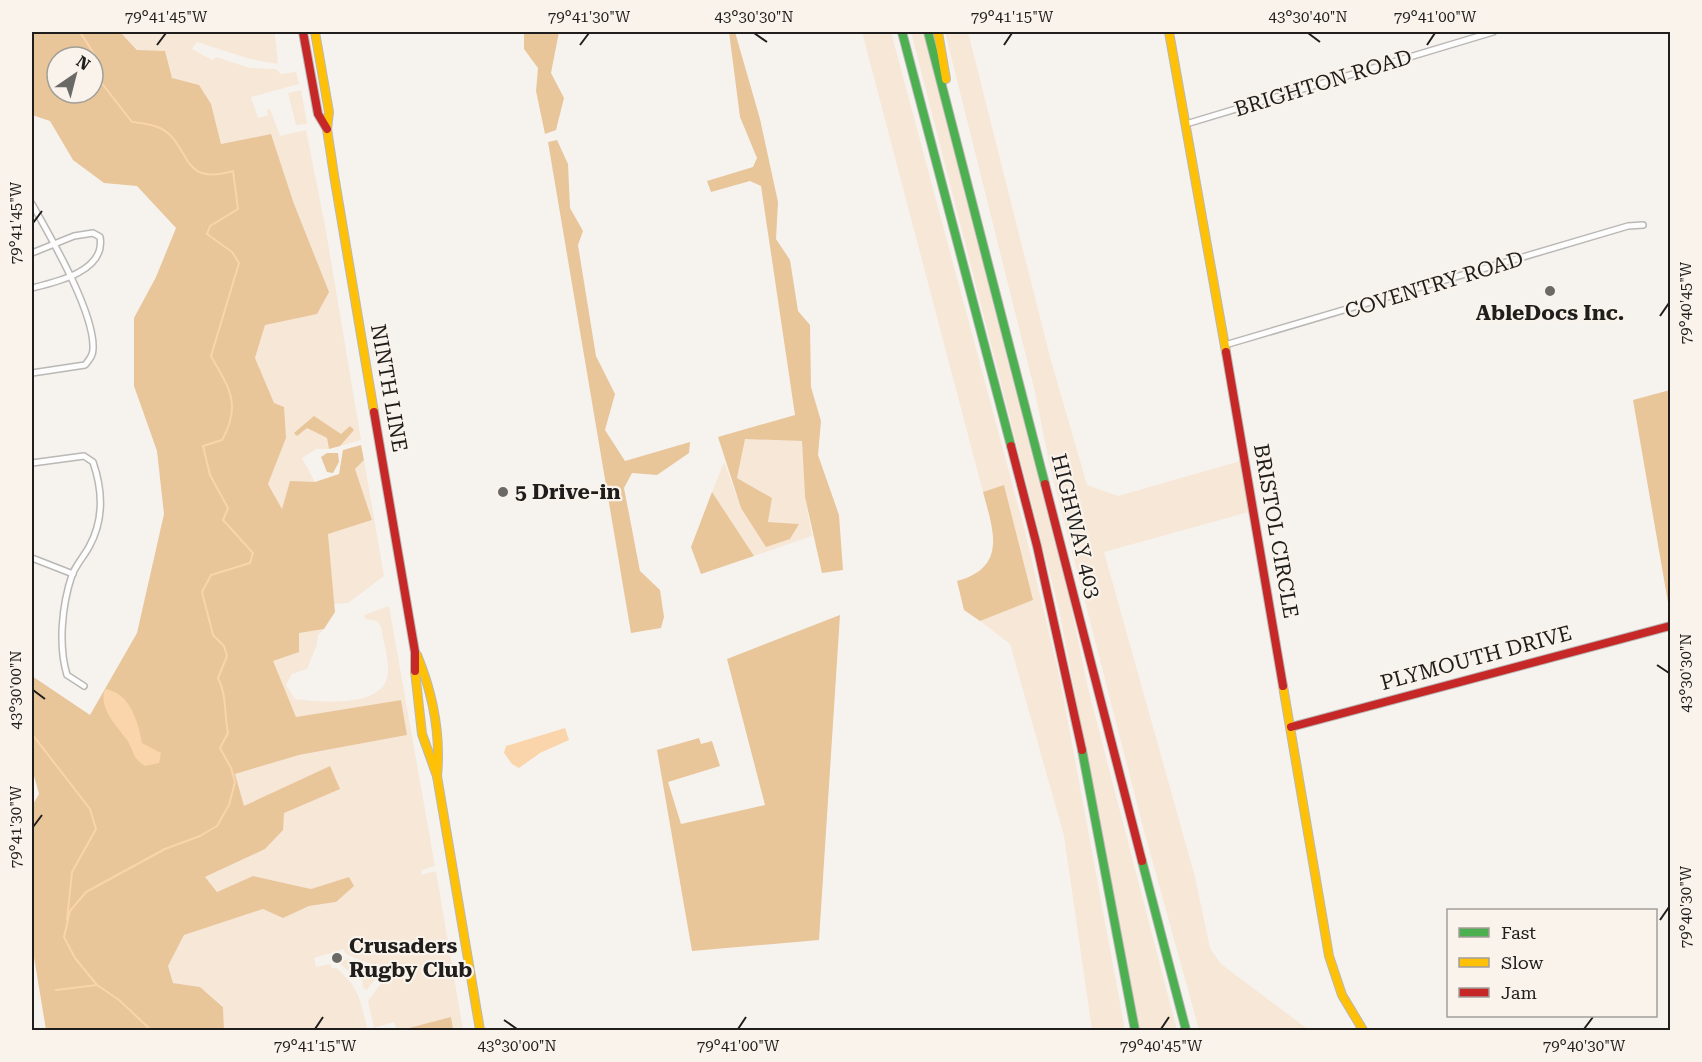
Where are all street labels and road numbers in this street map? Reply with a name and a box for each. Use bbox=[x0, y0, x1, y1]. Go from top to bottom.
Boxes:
street label: BRIGHTON ROAD bbox=[1231, 45, 1415, 121]
street label: COVENTRY ROAD bbox=[1342, 246, 1526, 324]
street label: NINTH LINE bbox=[366, 322, 412, 454]
street label: BRISTOL CIRCLE bbox=[1249, 442, 1303, 620]
street label: HIGHWAY 403 bbox=[1046, 451, 1106, 601]
street label: PLYMOUTH DRIVE bbox=[1378, 621, 1574, 695]

